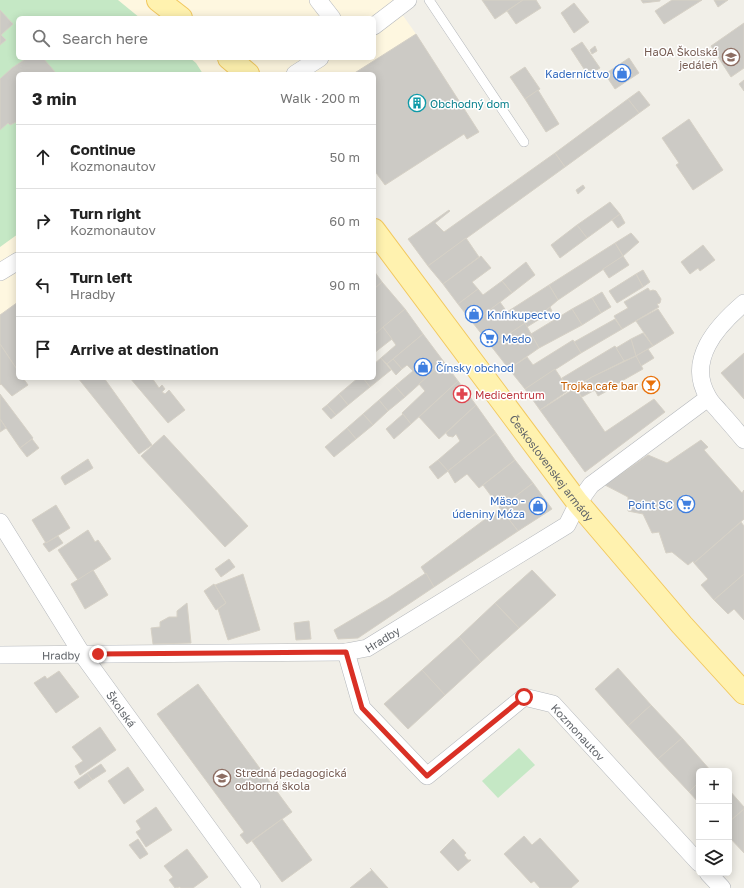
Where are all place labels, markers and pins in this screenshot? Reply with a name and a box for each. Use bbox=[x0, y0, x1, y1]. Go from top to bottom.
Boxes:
place label: HaOA Školská jedáleň bbox=[644, 45, 718, 71]
school or university icon: HaOA Školská jedáleň bbox=[721, 47, 741, 67]
shop icon: Kaderníctvo bbox=[612, 63, 632, 83]
place label: Kaderníctvo bbox=[545, 67, 609, 80]
building icon: Obchodný dom bbox=[407, 93, 427, 113]
place label: Obchodný dom bbox=[430, 97, 510, 110]
shop icon: Kníhkupectvo bbox=[464, 304, 484, 324]
place label: Kníhkupectvo bbox=[487, 308, 561, 321]
supermarket icon: Medo bbox=[479, 328, 499, 348]
place label: Medo bbox=[502, 332, 532, 345]
shop icon: Čínsky obchod bbox=[413, 357, 433, 377]
place label: Čínsky obchod bbox=[436, 361, 514, 374]
bar icon: Trojka cafe bar bbox=[641, 375, 661, 395]
place label: Trojka cafe bar bbox=[561, 379, 639, 392]
pharmacy icon: Medicentrum bbox=[452, 384, 472, 404]
place label: Medicentrum bbox=[475, 388, 545, 401]
place label: Mäso - údeniny Móza bbox=[452, 494, 525, 520]
supermarket icon: Point SC bbox=[676, 494, 696, 514]
shop icon: Mäso - údeniny Móza bbox=[528, 496, 548, 516]
place label: Point SC bbox=[628, 498, 673, 511]
place label: Stredná pedagogická odborná škola bbox=[235, 766, 347, 792]
school or university icon: Stredná pedagogická odborná škola bbox=[212, 768, 232, 788]

